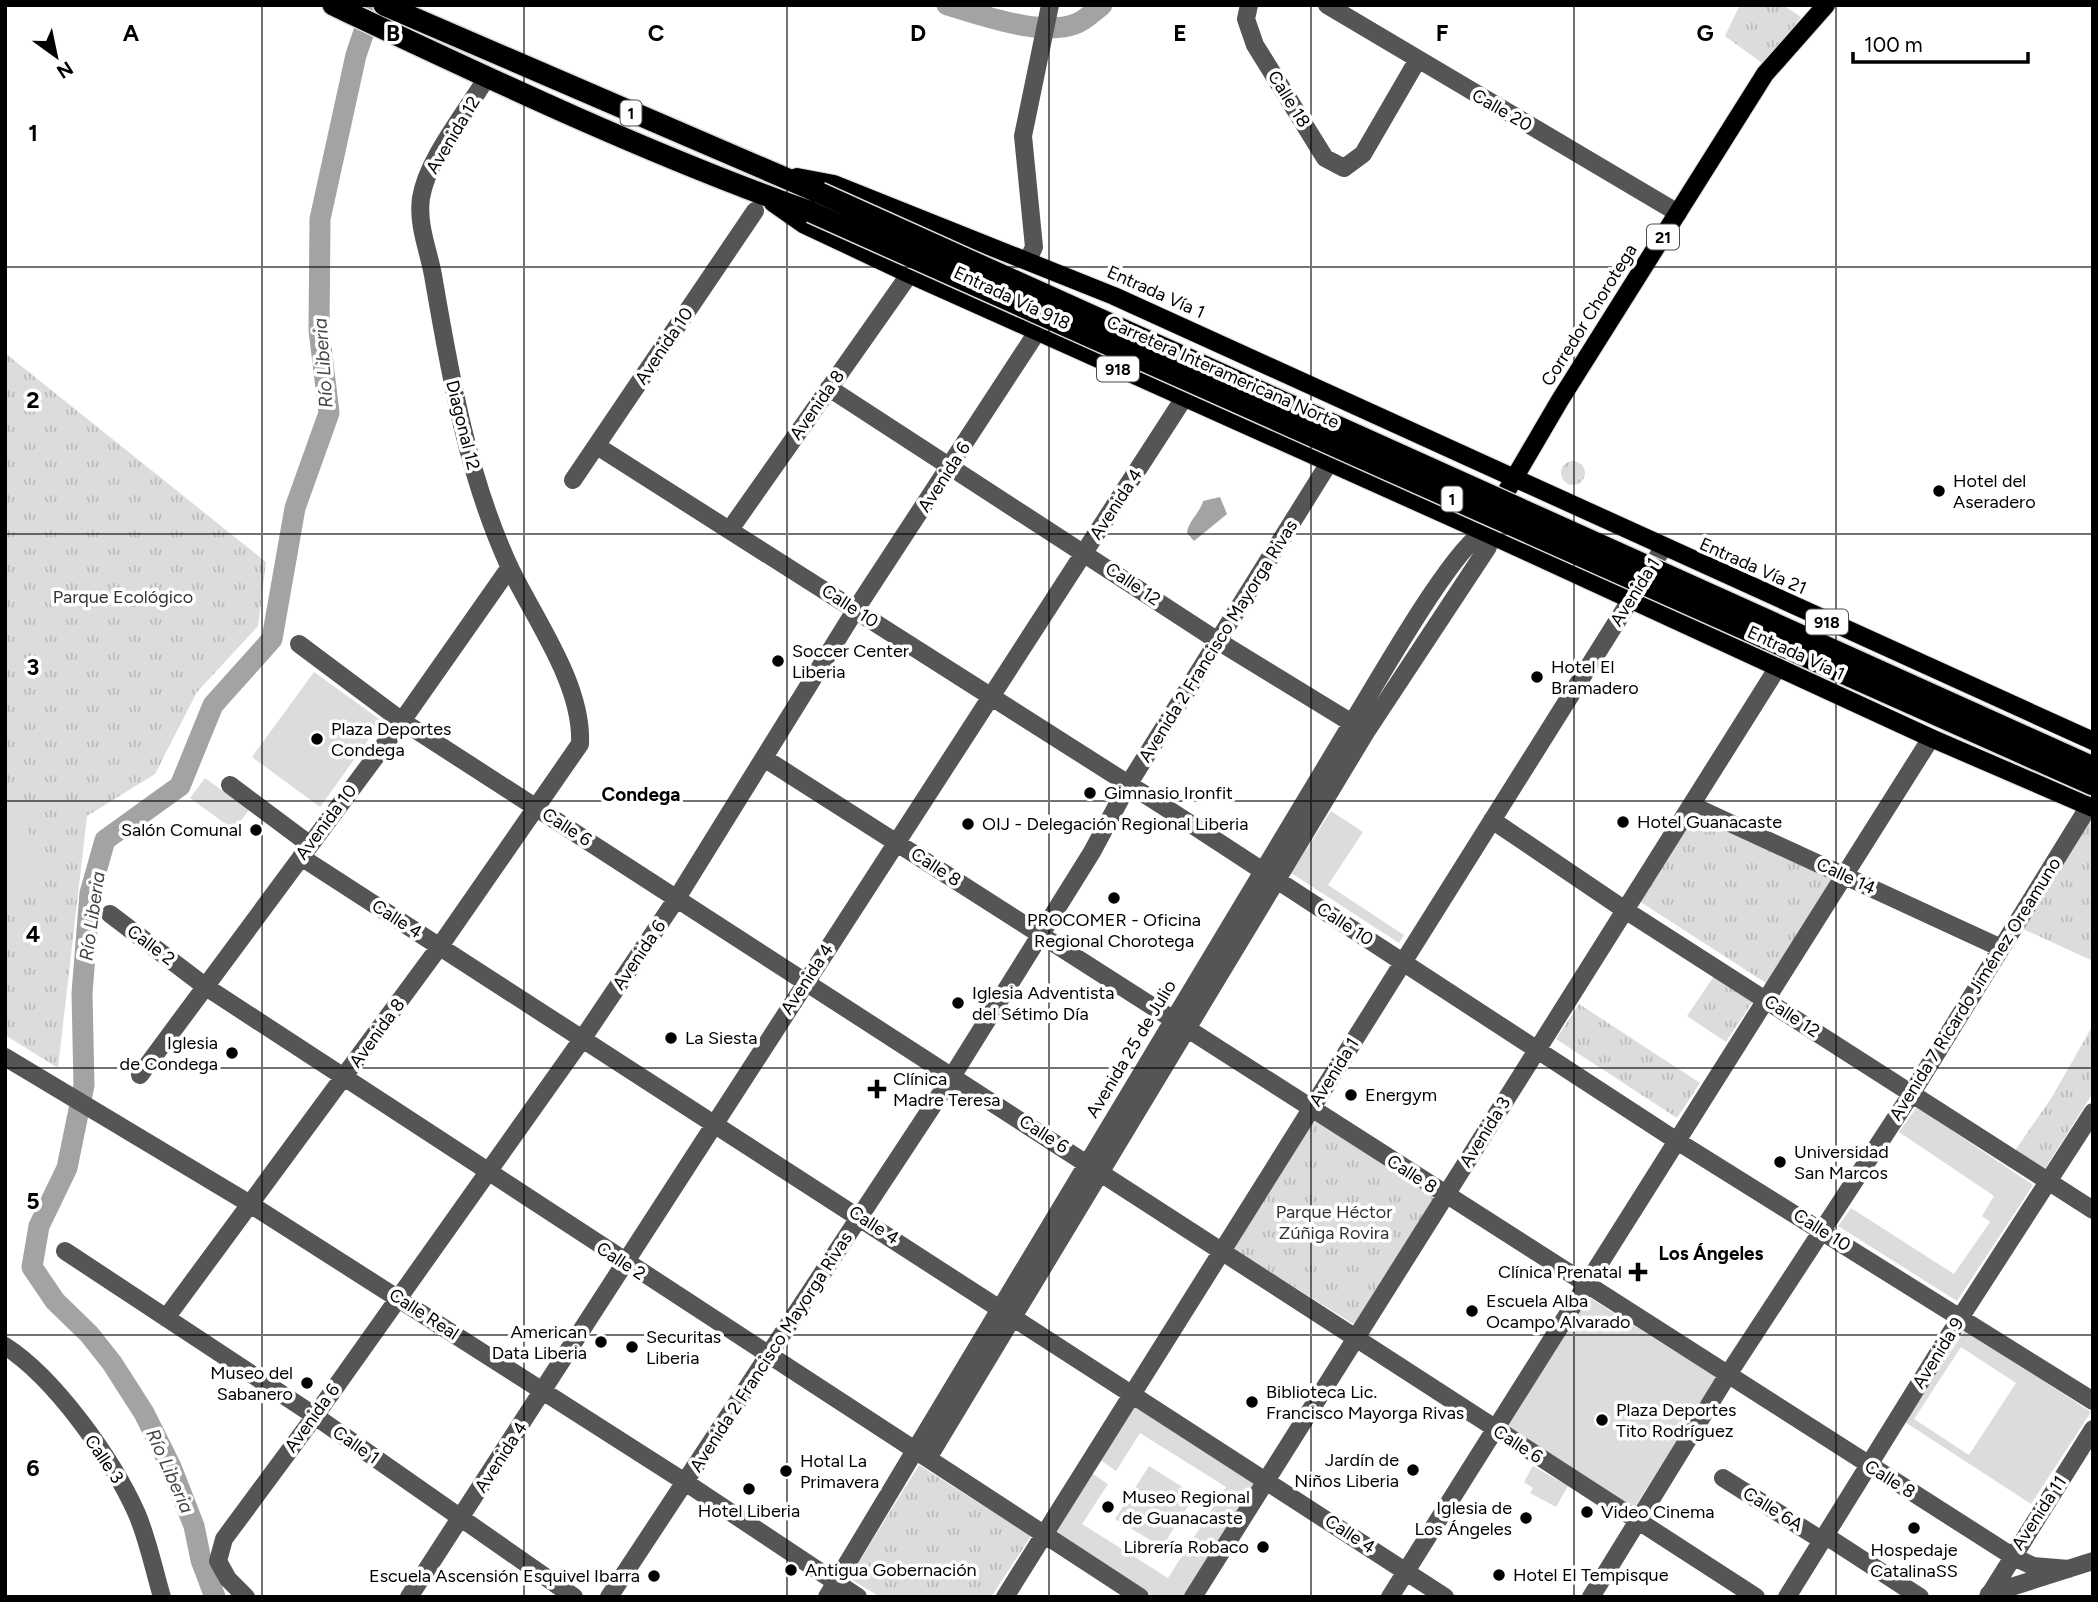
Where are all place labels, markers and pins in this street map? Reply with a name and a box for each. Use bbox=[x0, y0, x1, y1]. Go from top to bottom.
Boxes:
place label: Hotel del Aseradero bbox=[1953, 470, 2036, 513]
marker: Hotel del Aseradero bbox=[1931, 483, 1947, 499]
place label: Soccer Center Liberia bbox=[792, 640, 909, 683]
marker: Soccer Center Liberia bbox=[770, 653, 786, 669]
place label: Hotel El Bramadero bbox=[1551, 656, 1639, 699]
marker: Hotel El Bramadero bbox=[1529, 669, 1545, 685]
place label: Plaza Deportes Condega bbox=[331, 718, 451, 761]
marker: Plaza Deportes Condega bbox=[309, 731, 325, 747]
place label: Gimnasio Ironfit bbox=[1104, 782, 1233, 804]
marker: Gimnasio Ironfit bbox=[1082, 785, 1098, 801]
place label: Hotel Guanacaste bbox=[1637, 811, 1782, 833]
place label: OIJ - Delegación Regional Liberia bbox=[982, 813, 1248, 835]
marker: Hotel Guanacaste bbox=[1615, 814, 1631, 830]
marker: OIJ - Delegación Regional Liberia bbox=[960, 816, 976, 832]
place label: Salón Comunal bbox=[121, 819, 242, 841]
marker: Salón Comunal bbox=[248, 822, 264, 838]
marker: PROCOMER - Oficina Regional Chorotega bbox=[1106, 890, 1122, 906]
place label: PROCOMER - Oficina Regional Chorotega bbox=[1027, 909, 1201, 952]
place label: Iglesia Adventista del Sétimo Día bbox=[972, 982, 1114, 1025]
marker: Iglesia Adventista del Sétimo Día bbox=[950, 995, 966, 1011]
place label: La Siesta bbox=[685, 1027, 757, 1049]
marker: La Siesta bbox=[663, 1030, 679, 1046]
place label: Iglesia de Condega bbox=[120, 1032, 218, 1075]
marker: Iglesia de Condega bbox=[224, 1045, 240, 1061]
place label: Clínica Madre Teresa bbox=[893, 1068, 1000, 1111]
marker: Clínica Madre Teresa bbox=[867, 1079, 887, 1099]
place label: Energym bbox=[1365, 1084, 1437, 1106]
marker: Energym bbox=[1343, 1087, 1359, 1103]
place label: Universidad San Marcos bbox=[1794, 1141, 1889, 1184]
marker: Universidad San Marcos bbox=[1772, 1154, 1788, 1170]
place label: Clínica Prenatal bbox=[1498, 1261, 1622, 1283]
marker: Clínica Prenatal bbox=[1628, 1262, 1648, 1282]
place label: Escuela Alba Ocampo Alvarado bbox=[1486, 1290, 1630, 1333]
marker: Escuela Alba Ocampo Alvarado bbox=[1464, 1303, 1480, 1319]
place label: American Data Liberia bbox=[492, 1321, 587, 1364]
place label: Securitas Liberia bbox=[646, 1326, 721, 1369]
marker: American Data Liberia bbox=[593, 1334, 609, 1350]
marker: Securitas Liberia bbox=[624, 1339, 640, 1355]
place label: Museo del Sabanero bbox=[210, 1362, 293, 1405]
marker: Museo del Sabanero bbox=[299, 1375, 315, 1391]
place label: Biblioteca Lic. Francisco Mayorga Rivas bbox=[1266, 1381, 1464, 1424]
marker: Biblioteca Lic. Francisco Mayorga Rivas bbox=[1244, 1394, 1260, 1410]
place label: Plaza Deportes Tito Rodríguez bbox=[1616, 1399, 1736, 1442]
marker: Plaza Deportes Tito Rodríguez bbox=[1594, 1412, 1610, 1428]
place label: Jardín de Niños Liberia bbox=[1294, 1449, 1399, 1492]
place label: Hotal La Primavera bbox=[800, 1450, 879, 1493]
marker: Jardín de Niños Liberia bbox=[1405, 1462, 1421, 1478]
marker: Hotal La Primavera bbox=[778, 1463, 794, 1479]
marker: Hotel Liberia bbox=[741, 1481, 757, 1497]
place label: Museo Regional de Guanacaste bbox=[1122, 1486, 1250, 1529]
place label: Iglesia de Los Ángeles bbox=[1415, 1497, 1512, 1540]
marker: Museo Regional de Guanacaste bbox=[1100, 1499, 1116, 1515]
place label: Hotel Liberia bbox=[698, 1500, 800, 1522]
place label: Video Cinema bbox=[1601, 1501, 1714, 1523]
marker: Video Cinema bbox=[1579, 1504, 1595, 1520]
marker: Iglesia de Los Ángeles bbox=[1518, 1510, 1534, 1526]
marker: Hospedaje CatalinaSS bbox=[1906, 1520, 1922, 1536]
place label: Librería Robaco bbox=[1124, 1536, 1249, 1558]
marker: Librería Robaco bbox=[1255, 1539, 1271, 1555]
place label: Hospedaje CatalinaSS bbox=[1870, 1539, 1958, 1582]
place label: Antigua Gobernación bbox=[805, 1559, 977, 1581]
marker: Antigua Gobernación bbox=[783, 1562, 799, 1578]
place label: Hotel El Tempisque bbox=[1513, 1564, 1669, 1586]
place label: Escuela Ascensión Esquivel Ibarra bbox=[369, 1565, 640, 1587]
marker: Hotel El Tempisque bbox=[1491, 1567, 1507, 1583]
marker: Escuela Ascensión Esquivel Ibarra bbox=[646, 1568, 662, 1584]

